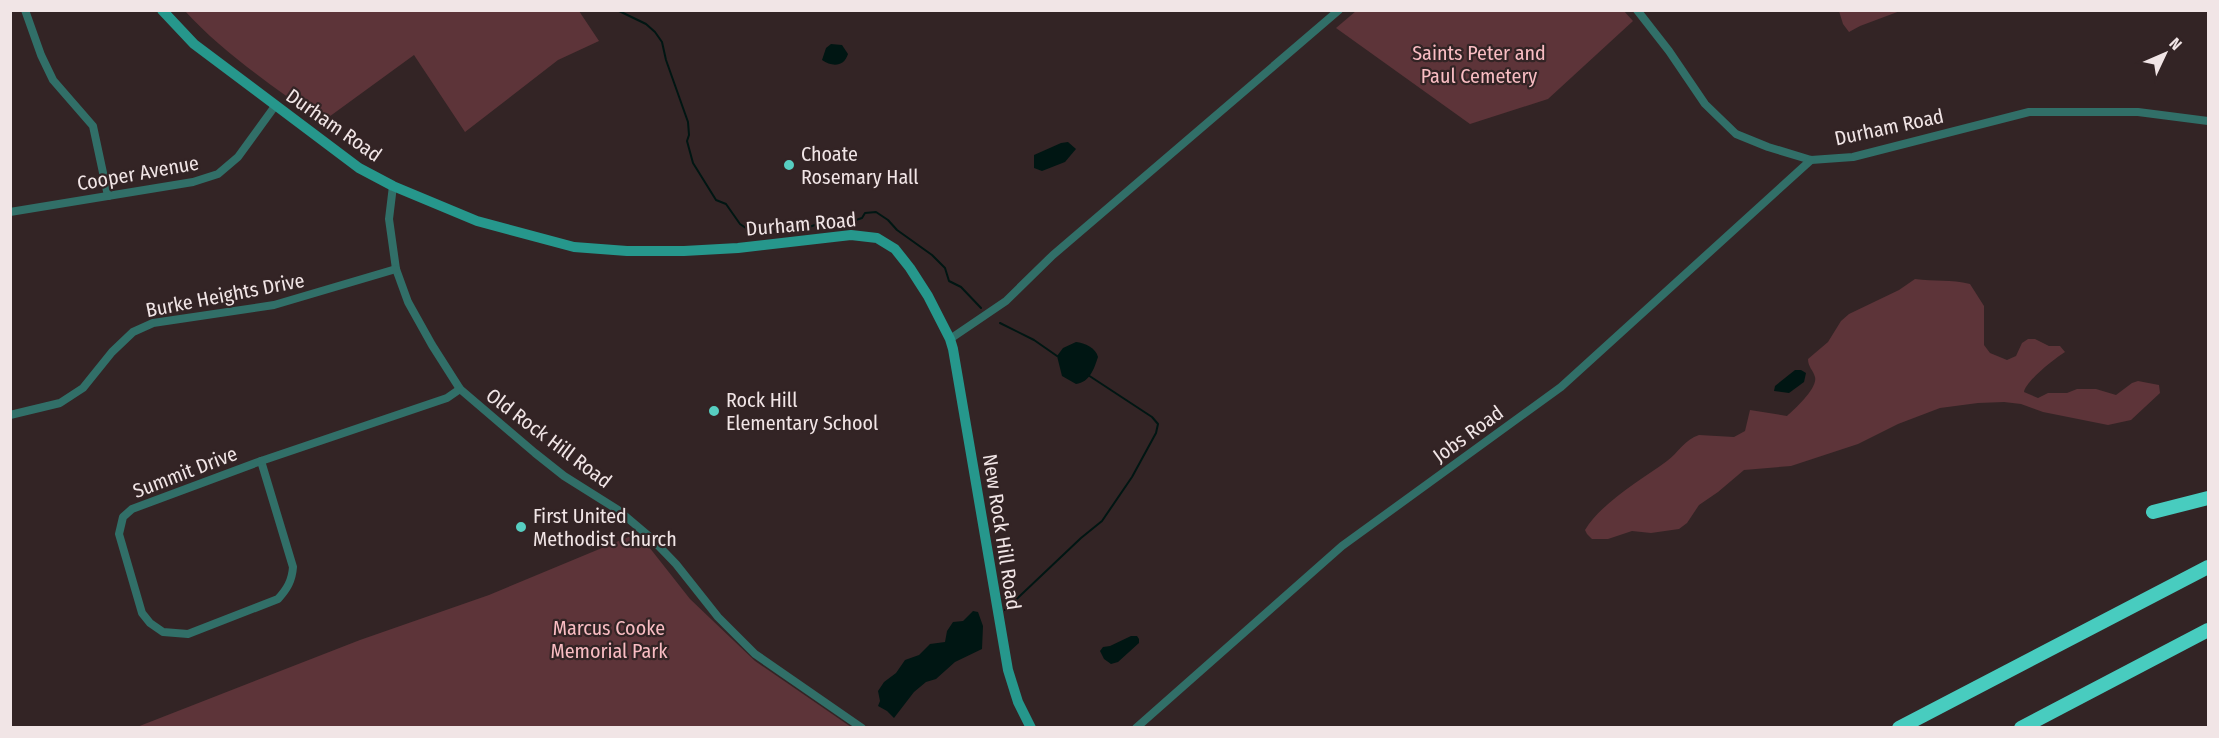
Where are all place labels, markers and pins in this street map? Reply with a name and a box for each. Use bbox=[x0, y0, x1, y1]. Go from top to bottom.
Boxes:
place label: Choate Rosemary Hall bbox=[801, 142, 919, 189]
marker: Choate Rosemary Hall bbox=[782, 158, 796, 172]
place label: Rock Hill Elementary School bbox=[726, 388, 878, 435]
marker: Rock Hill Elementary School bbox=[707, 404, 721, 418]
place label: First United Methodist Church bbox=[533, 504, 677, 551]
marker: First United Methodist Church bbox=[514, 520, 528, 534]

